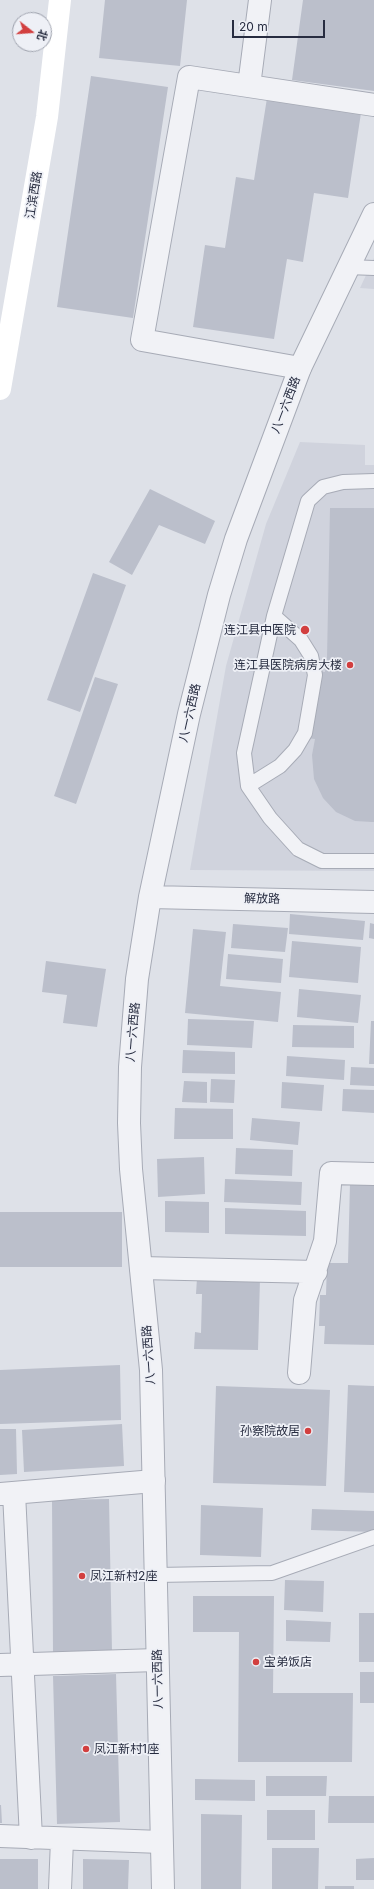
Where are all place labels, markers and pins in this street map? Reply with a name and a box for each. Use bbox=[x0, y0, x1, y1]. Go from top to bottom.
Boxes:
place label: 连江县中医院 bbox=[224, 623, 296, 637]
marker: 连江县中医院 bbox=[299, 624, 311, 636]
place label: 连江县医院病房大楼 bbox=[234, 658, 342, 672]
marker: 连江县医院病房大楼 bbox=[345, 660, 355, 670]
place label: 孙察院故居 bbox=[240, 1424, 300, 1438]
marker: 孙察院故居 bbox=[303, 1426, 313, 1436]
place label: 凤江新村2座 bbox=[90, 1569, 157, 1583]
marker: 凤江新村2座 bbox=[77, 1571, 87, 1581]
place label: 宝弟饭店 bbox=[264, 1655, 312, 1669]
marker: 宝弟饭店 bbox=[251, 1657, 261, 1667]
place label: 凤江新村1座 bbox=[94, 1742, 159, 1756]
marker: 凤江新村1座 bbox=[81, 1744, 91, 1754]

